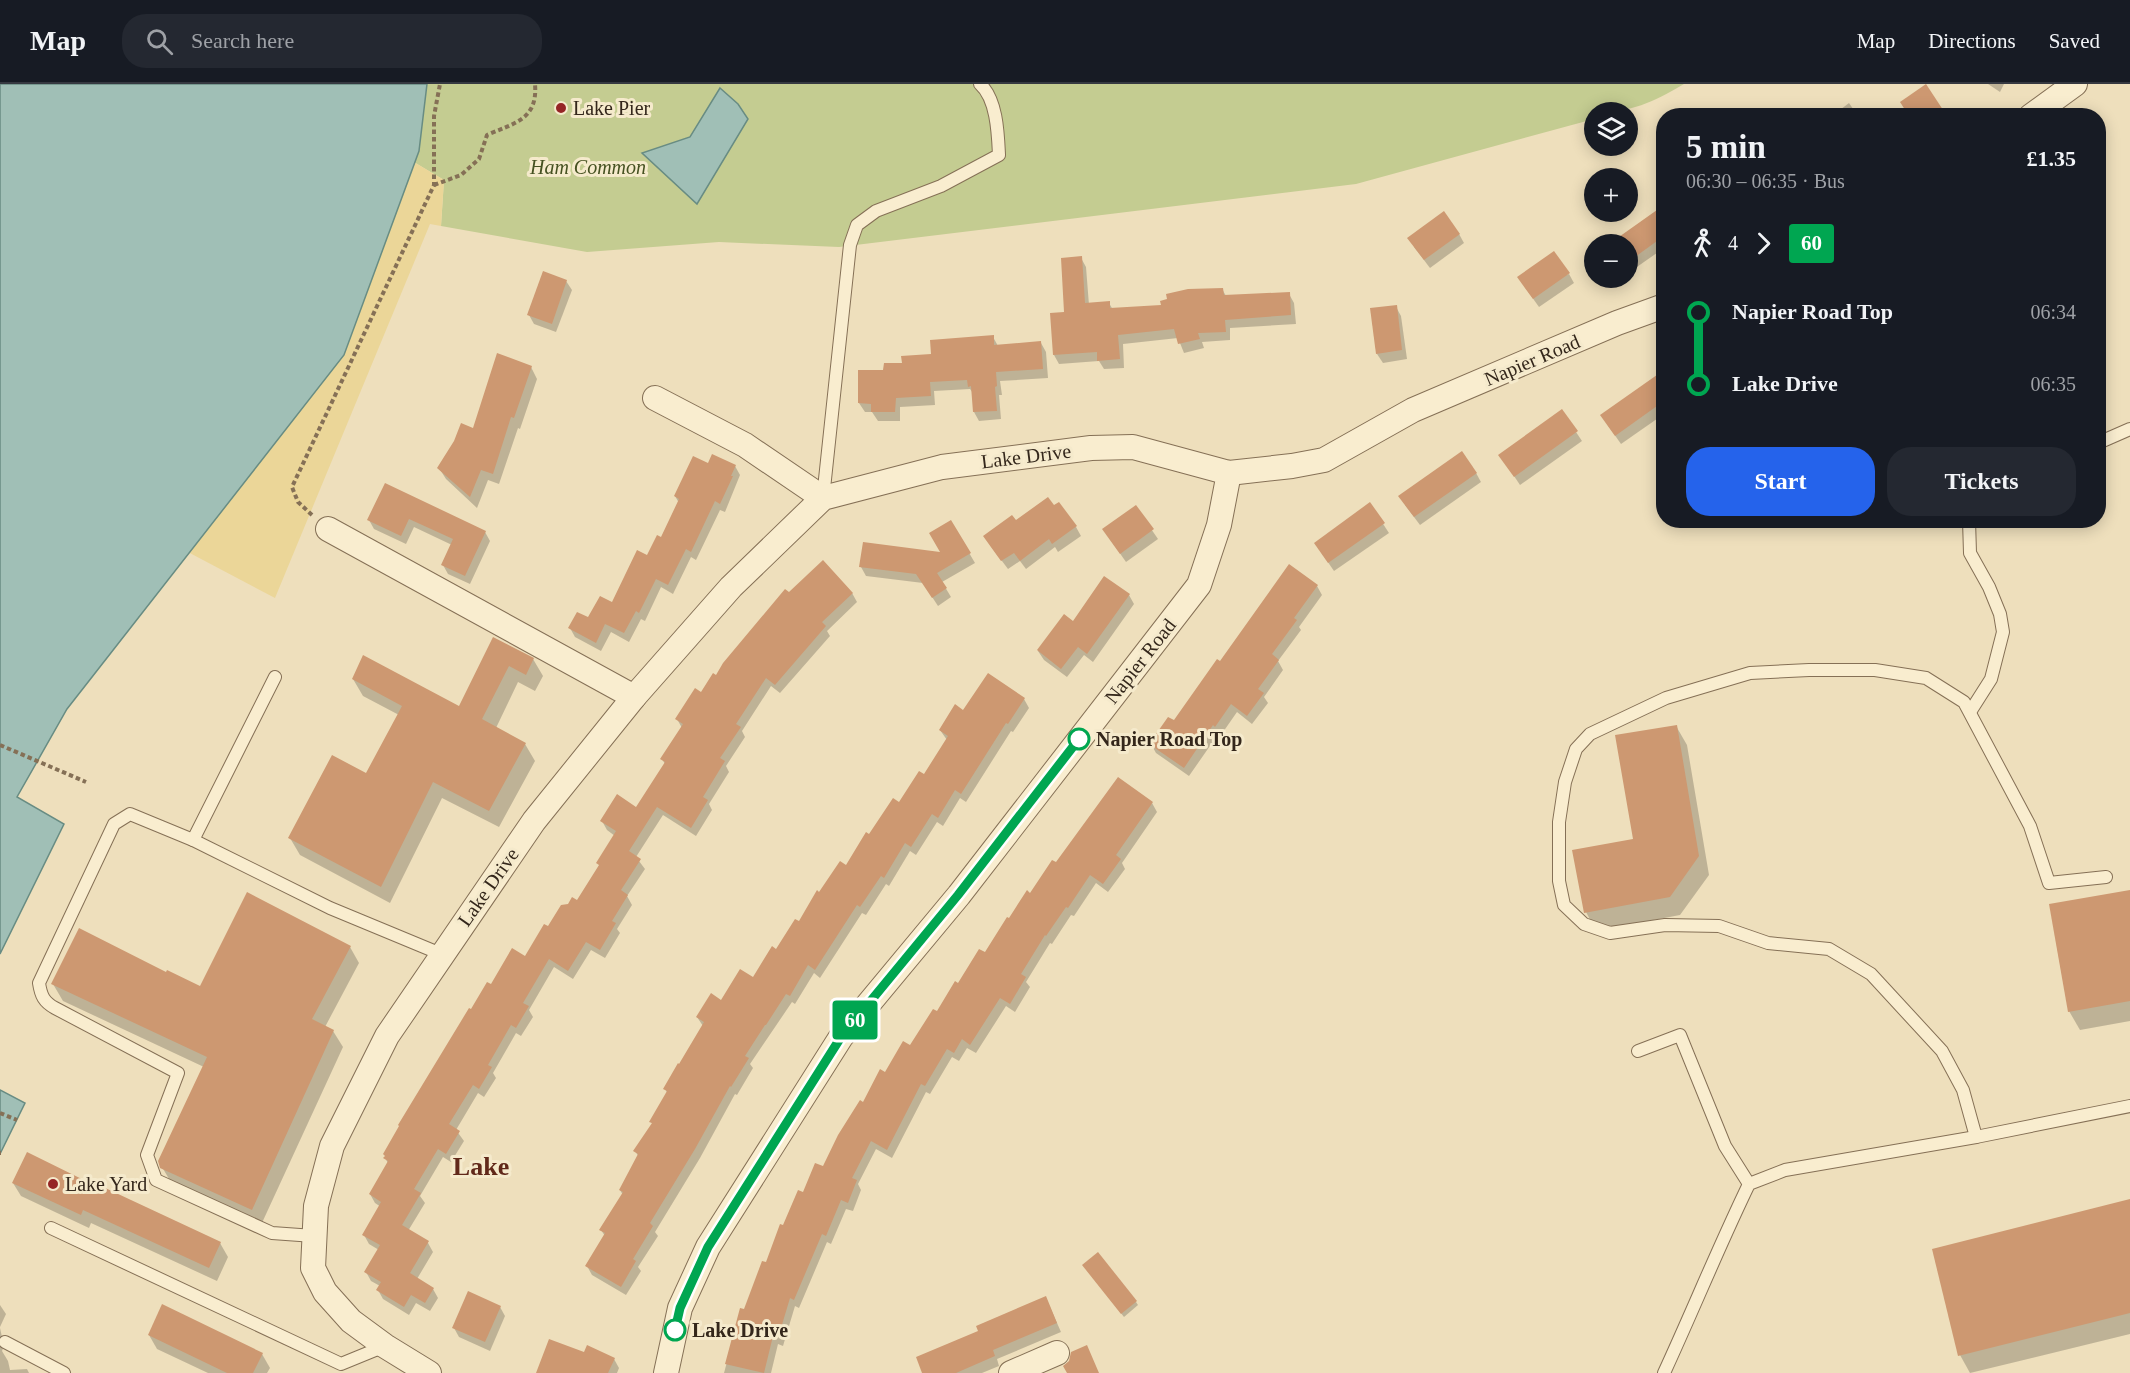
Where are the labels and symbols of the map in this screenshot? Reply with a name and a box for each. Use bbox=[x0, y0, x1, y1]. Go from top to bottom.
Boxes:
place label: Lake Pier bbox=[573, 97, 651, 119]
marker: Lake Pier bbox=[554, 101, 568, 115]
park label: Ham Common bbox=[529, 156, 646, 178]
street label: Napier Road bbox=[1481, 330, 1583, 391]
street label: Lake Drive bbox=[980, 440, 1072, 472]
street label: Napier Road bbox=[1100, 614, 1181, 708]
marker: Napier Road Top bbox=[1068, 728, 1090, 750]
place label: Napier Road Top bbox=[1096, 728, 1242, 751]
street label: Lake Drive bbox=[453, 844, 523, 930]
line badge: 60 bbox=[828, 1000, 882, 1040]
district label: Lake bbox=[453, 1152, 509, 1181]
place label: Lake Yard bbox=[65, 1173, 147, 1195]
marker: Lake Yard bbox=[46, 1177, 60, 1191]
marker: Lake Drive bbox=[664, 1319, 686, 1341]
place label: Lake Drive bbox=[692, 1319, 788, 1341]

